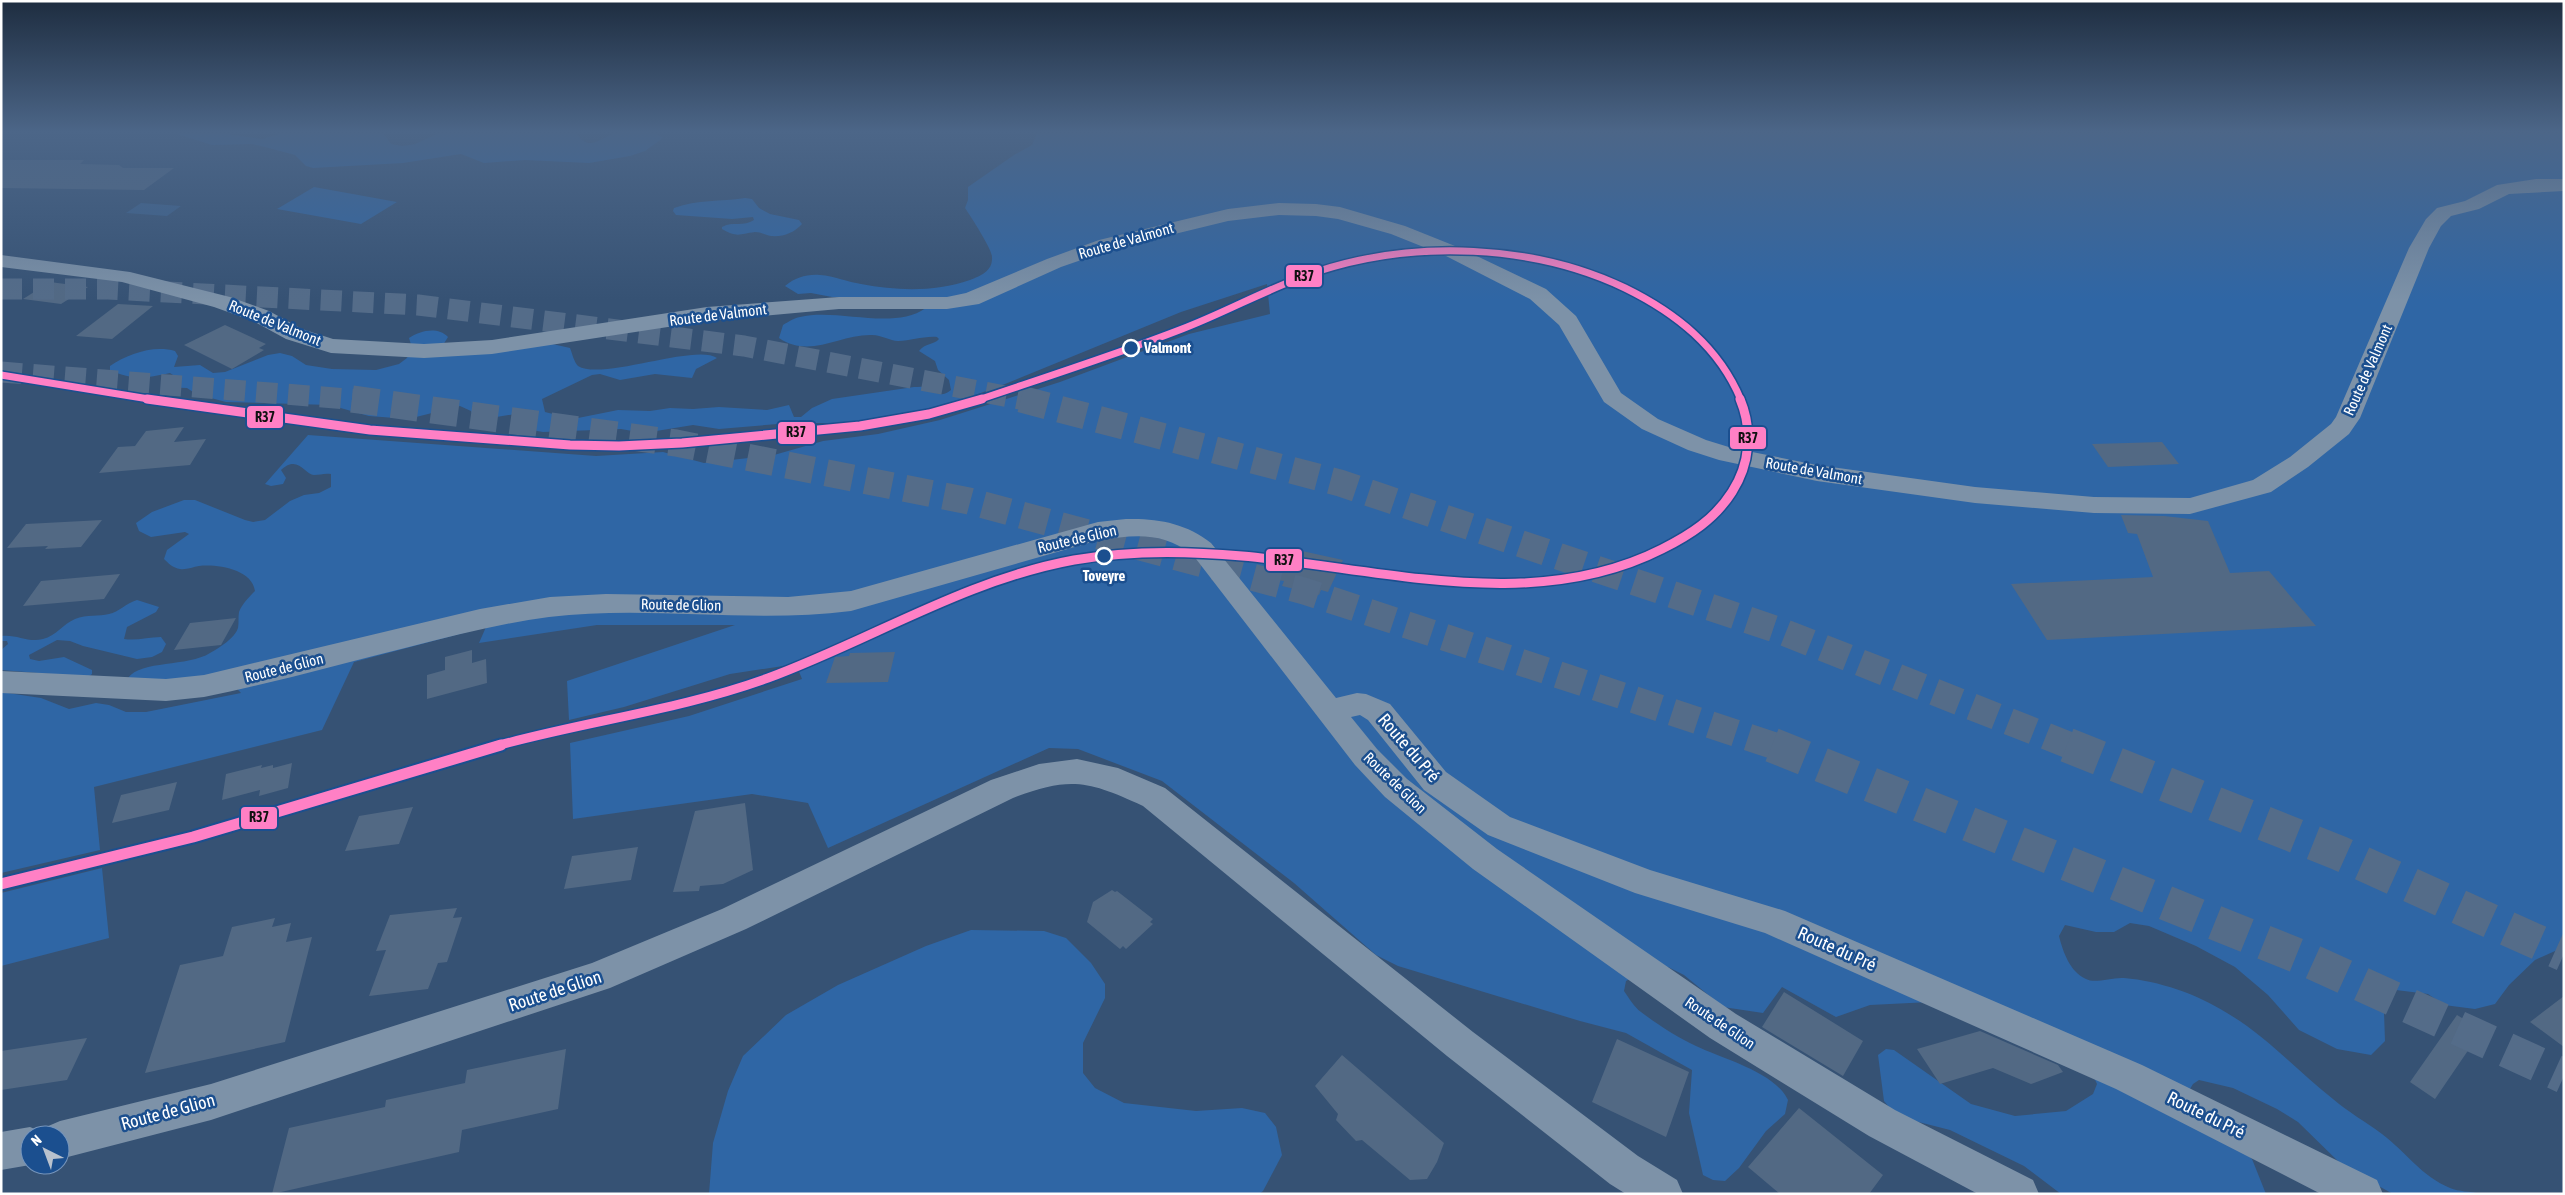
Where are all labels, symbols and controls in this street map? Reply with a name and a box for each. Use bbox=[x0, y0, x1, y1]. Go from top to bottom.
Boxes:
street label: Route de Valmont bbox=[1076, 219, 1175, 262]
line badge: R37 bbox=[1285, 264, 1323, 288]
text: R37 bbox=[1294, 268, 1314, 284]
street label: Route de Valmont bbox=[227, 296, 324, 349]
street label: Route de Valmont bbox=[668, 300, 768, 329]
street label: Route de Valmont bbox=[2340, 322, 2395, 418]
marker: Valmont bbox=[1122, 339, 1140, 357]
place label: Valmont bbox=[1143, 339, 1192, 356]
line badge: R37 bbox=[246, 405, 284, 429]
text: R37 bbox=[255, 409, 275, 425]
line badge: R37 bbox=[777, 421, 816, 445]
text: R37 bbox=[786, 424, 806, 440]
line badge: R37 bbox=[1729, 426, 1767, 450]
text: R37 bbox=[1738, 430, 1758, 446]
street label: Route de Valmont bbox=[1764, 454, 1864, 487]
street label: Route de Glion bbox=[1036, 521, 1118, 556]
marker: Toveyre bbox=[1095, 547, 1113, 565]
line badge: R37 bbox=[1265, 548, 1303, 572]
text: R37 bbox=[1274, 552, 1294, 568]
place label: Toveyre bbox=[1083, 567, 1126, 584]
street label: Route de Glion bbox=[641, 595, 721, 614]
street label: Route de Glion bbox=[243, 650, 325, 686]
street label: Route du Pré bbox=[1374, 709, 1445, 786]
street label: Route de Glion bbox=[1360, 749, 1430, 817]
line badge: R37 bbox=[240, 806, 278, 830]
text: R37 bbox=[249, 809, 269, 825]
street label: Route du Pré bbox=[1795, 922, 1880, 975]
street label: Route de Glion bbox=[506, 966, 604, 1015]
street label: Route de Glion bbox=[1682, 993, 1758, 1052]
street label: Route du Pré bbox=[2164, 1087, 2248, 1142]
street label: Route de Glion bbox=[118, 1089, 217, 1134]
north arrow bbox=[20, 1125, 70, 1175]
text: N bbox=[28, 1132, 45, 1149]

